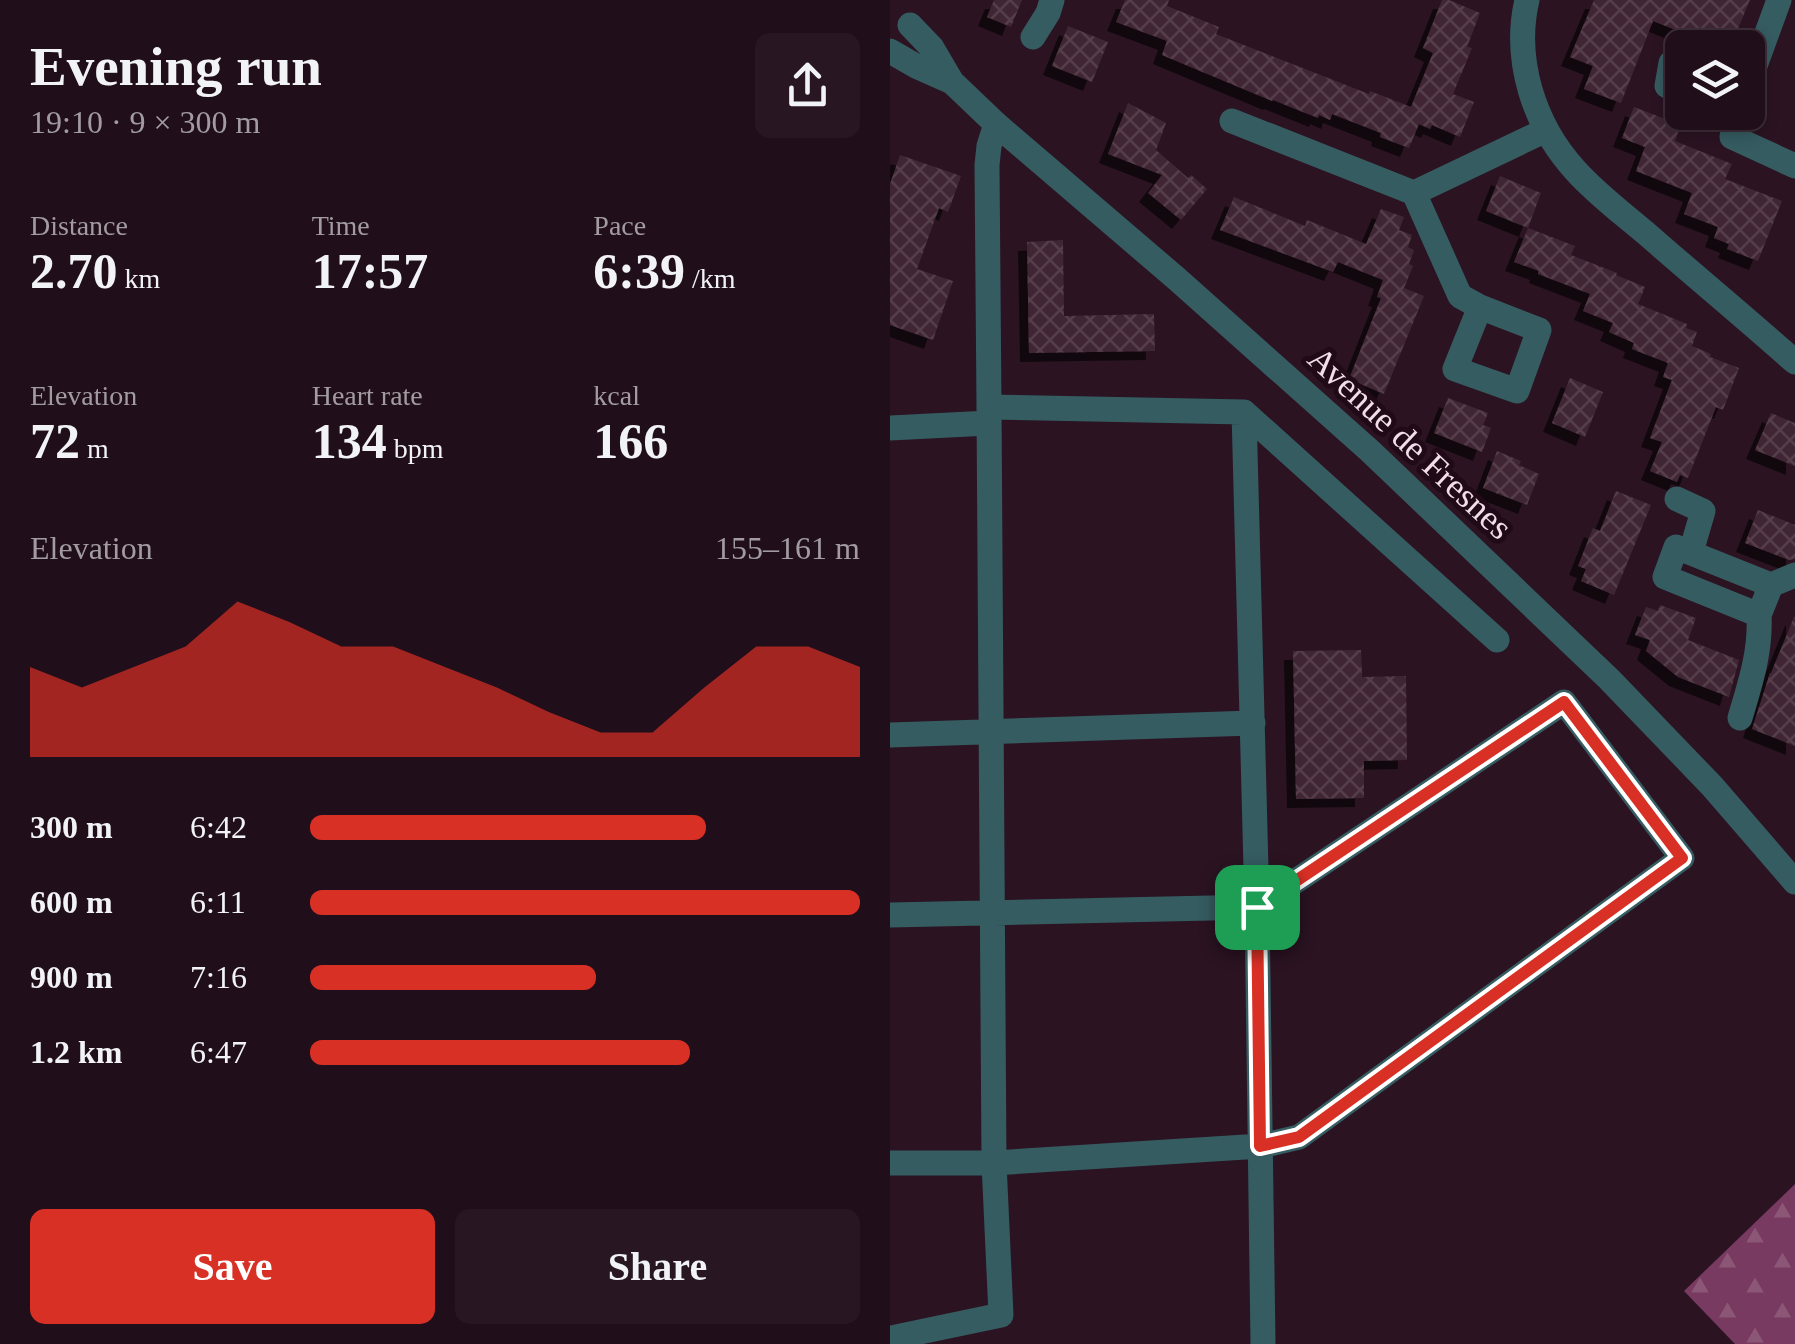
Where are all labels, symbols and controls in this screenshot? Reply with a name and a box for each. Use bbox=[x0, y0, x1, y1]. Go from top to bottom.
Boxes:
map controls bbox=[1665, 30, 1765, 130]
button: layers bbox=[1665, 30, 1765, 130]
button: share bbox=[755, 33, 860, 138]
text: Evening run bbox=[30, 36, 322, 97]
text: 19:10 · 9 × 300 m bbox=[30, 104, 260, 140]
text: Distance bbox=[30, 210, 128, 241]
text: Time bbox=[312, 210, 370, 241]
text: Pace bbox=[593, 210, 646, 241]
text: 2.70 bbox=[30, 243, 118, 299]
text: 17:57 bbox=[312, 243, 428, 299]
text: 6:39 bbox=[593, 243, 685, 299]
text: km bbox=[118, 263, 160, 294]
text: /km bbox=[685, 263, 736, 294]
street label: Avenue de Fresnes bbox=[1300, 339, 1520, 547]
text: Elevation bbox=[30, 380, 137, 411]
text: Heart rate bbox=[312, 380, 423, 411]
text: kcal bbox=[593, 380, 640, 411]
text: 72 bbox=[30, 413, 80, 469]
text: 134 bbox=[312, 413, 387, 469]
text: 166 bbox=[593, 413, 668, 469]
text: m bbox=[80, 433, 109, 464]
text: bpm bbox=[387, 433, 443, 464]
text: Elevation bbox=[30, 530, 153, 566]
text: 155–161 m bbox=[715, 530, 860, 566]
text: 300 m bbox=[30, 809, 113, 845]
text: 6:42 bbox=[190, 809, 247, 845]
pin bbox=[1215, 865, 1300, 950]
icon: arrive bbox=[1230, 880, 1285, 935]
text: 600 m bbox=[30, 884, 113, 920]
text: 6:11 bbox=[190, 884, 246, 920]
text: 900 m bbox=[30, 959, 113, 995]
text: 7:16 bbox=[190, 959, 247, 995]
text: 1.2 km bbox=[30, 1034, 122, 1070]
text: 6:47 bbox=[190, 1034, 247, 1070]
button: Save bbox=[30, 1209, 435, 1324]
button: Share bbox=[455, 1209, 860, 1324]

